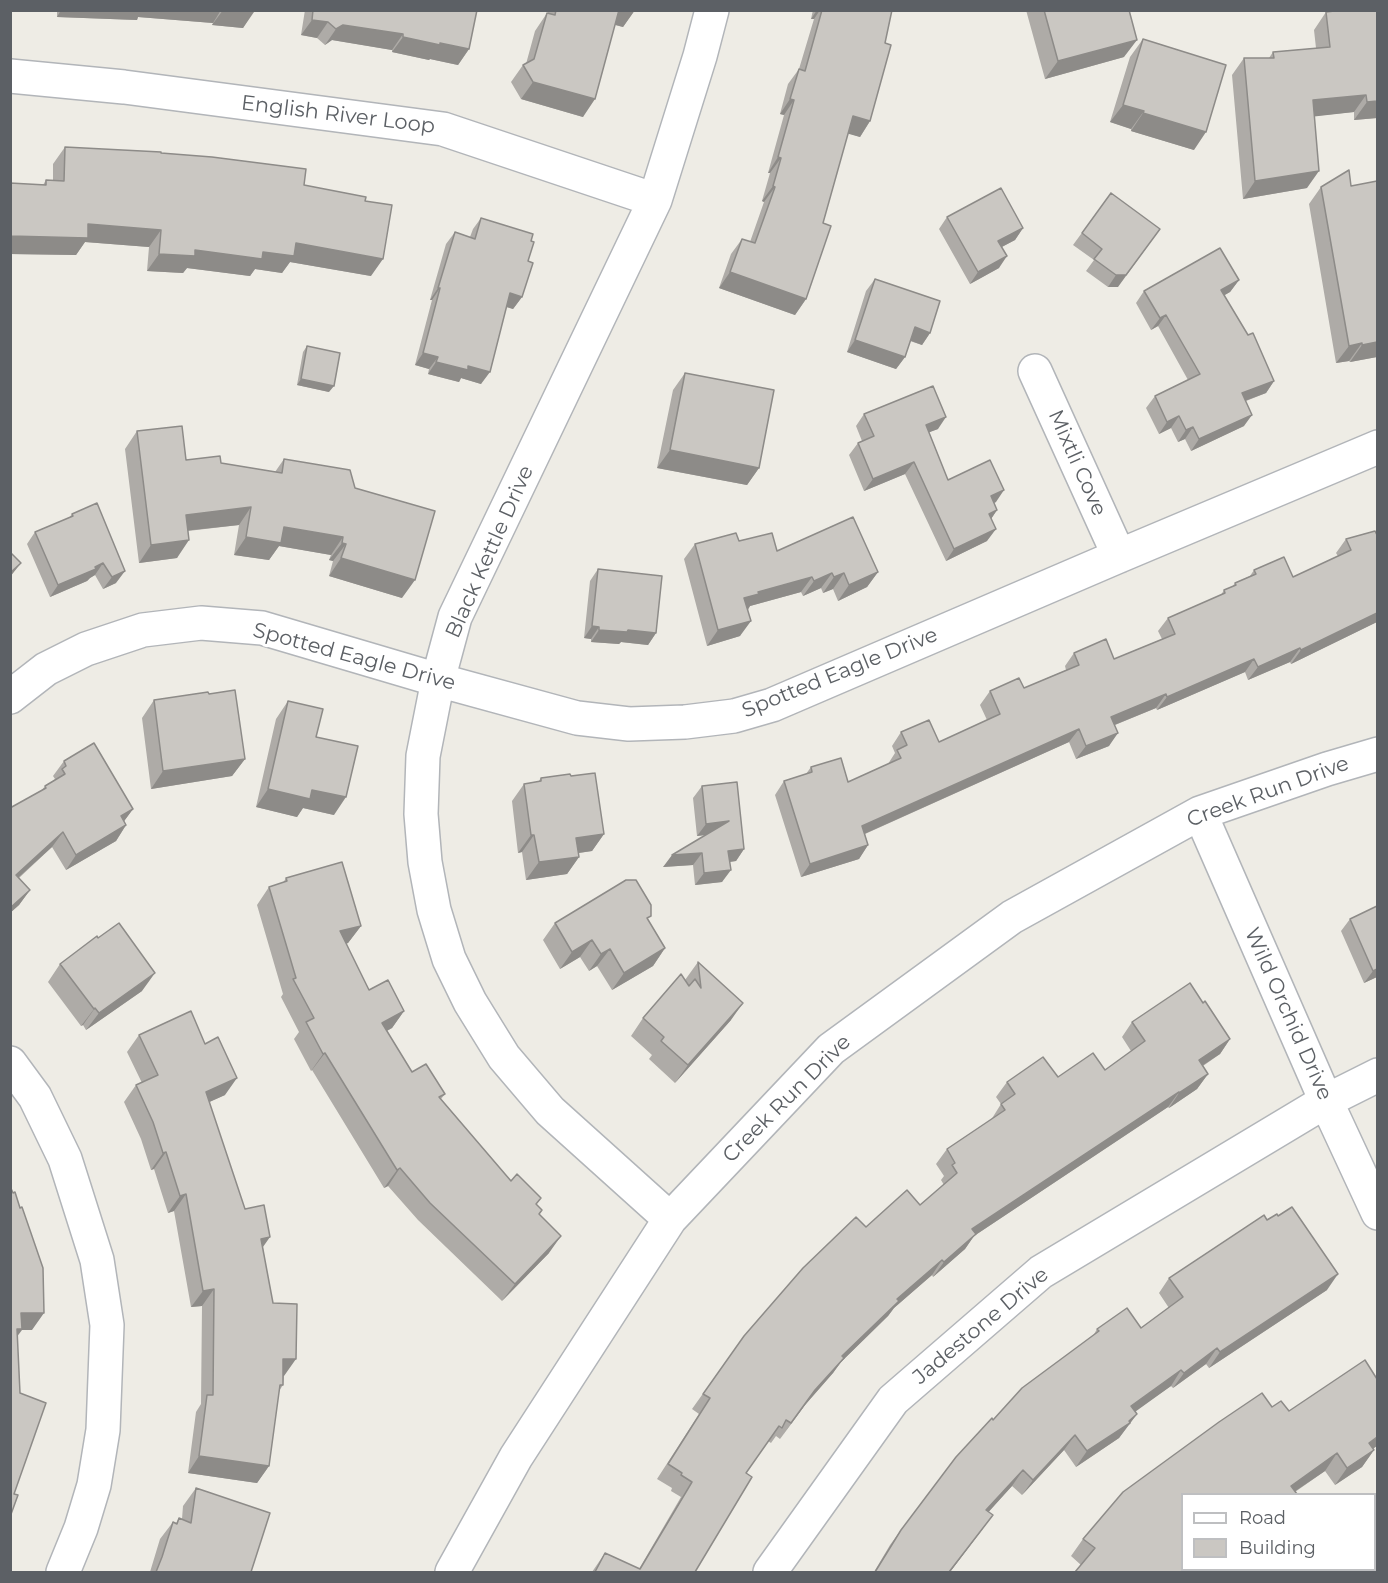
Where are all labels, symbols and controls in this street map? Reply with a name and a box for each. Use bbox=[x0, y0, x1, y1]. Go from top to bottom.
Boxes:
street label: English River Loop bbox=[240, 91, 436, 139]
street label: Mixtli Cove bbox=[1042, 406, 1112, 520]
street label: Black Kettle Drive bbox=[441, 462, 539, 642]
street label: Spotted Eagle Drive bbox=[250, 618, 458, 696]
street label: Spotted Eagle Drive bbox=[739, 622, 941, 724]
street label: Creek Run Drive bbox=[1184, 751, 1352, 833]
street label: Wild Orchid Drive bbox=[1239, 924, 1337, 1104]
street label: Creek Run Drive bbox=[718, 1030, 856, 1168]
street label: Jadestone Drive bbox=[908, 1262, 1054, 1390]
legend bbox=[1181, 1493, 1376, 1571]
text: Road bbox=[1239, 1507, 1286, 1529]
text: Building bbox=[1239, 1537, 1316, 1559]

